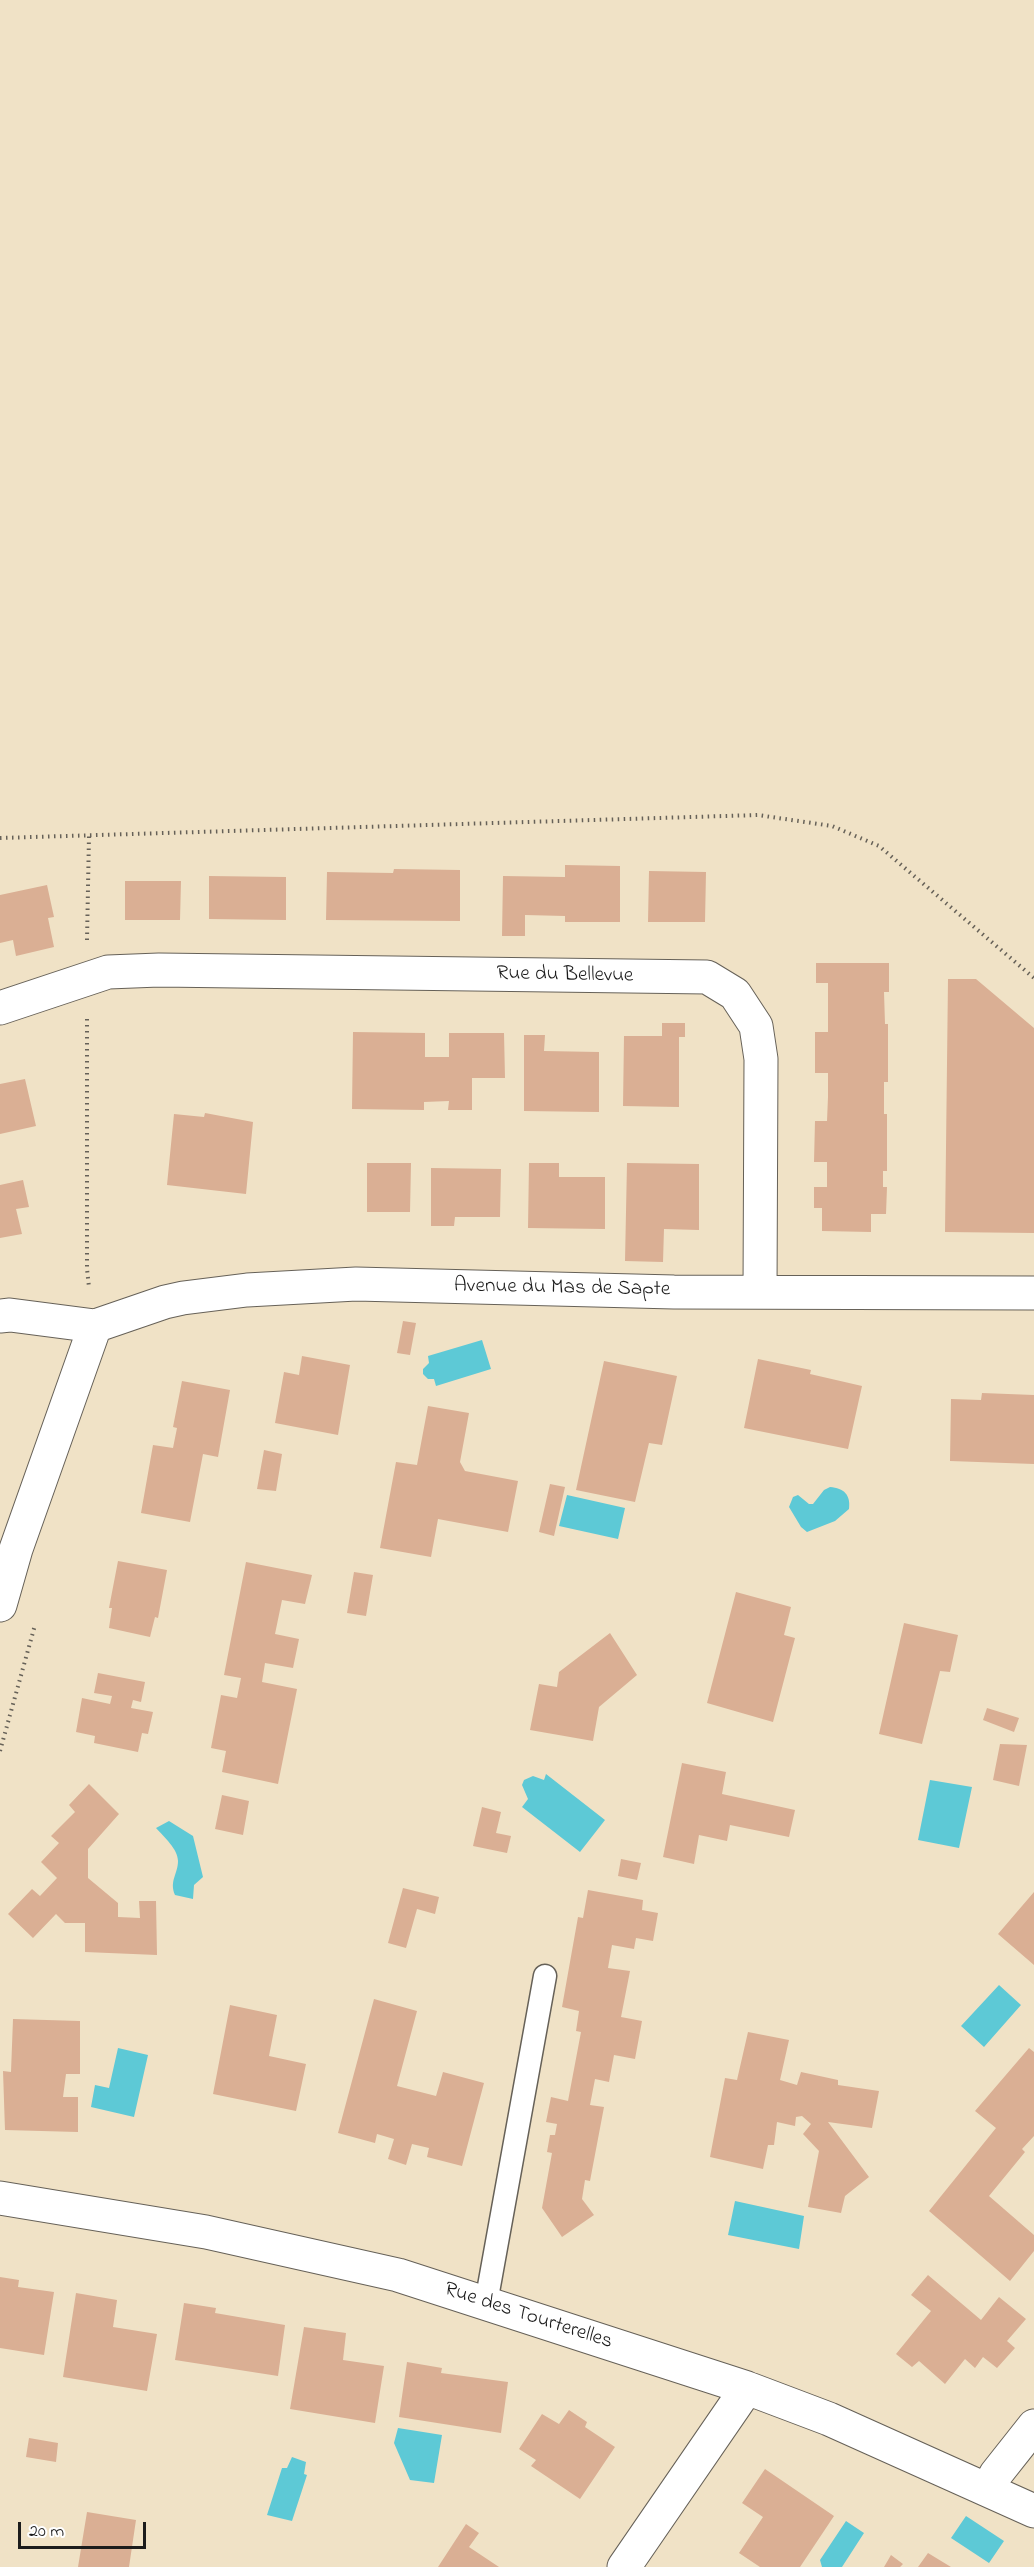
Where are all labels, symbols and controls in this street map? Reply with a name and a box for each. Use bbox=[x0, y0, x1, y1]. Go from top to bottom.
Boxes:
street label: Rue du Bellevue bbox=[496, 962, 634, 990]
street label: Avenue du Mas de Sapte bbox=[454, 1275, 670, 1303]
street label: Rue des Tourterelles bbox=[441, 2278, 615, 2356]
scale bar bbox=[21, 2510, 148, 2548]
text: 20 m bbox=[29, 2519, 64, 2545]

